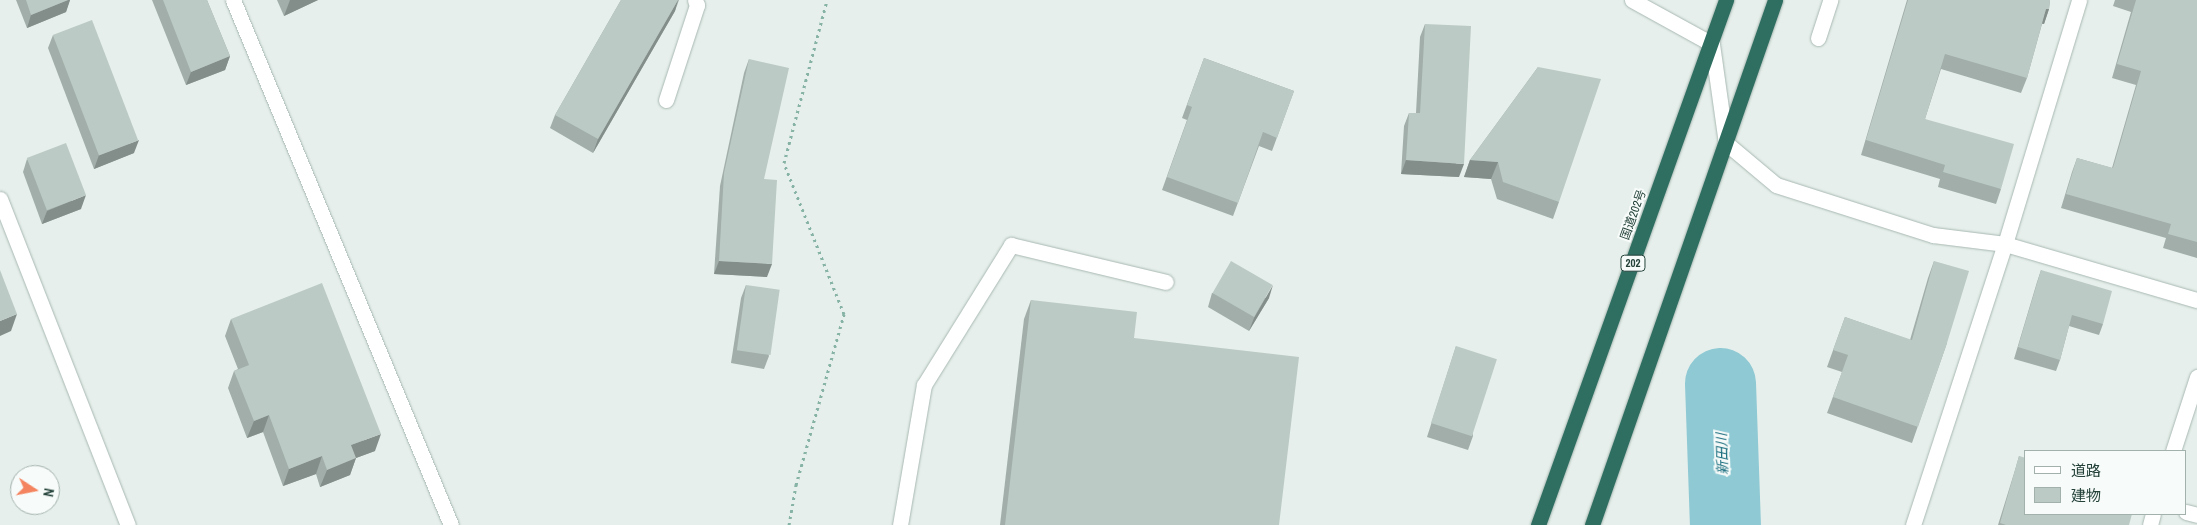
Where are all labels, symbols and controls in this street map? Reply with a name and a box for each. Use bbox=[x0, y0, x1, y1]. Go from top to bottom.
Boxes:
street label: 国道202号 bbox=[1618, 188, 1650, 242]
road number: 202 bbox=[1619, 254, 1647, 272]
water label: 新田川 bbox=[1713, 433, 1731, 475]
legend bbox=[2024, 450, 2187, 515]
text: 道路 bbox=[2071, 460, 2101, 481]
north arrow bbox=[10, 465, 60, 515]
text: 建物 bbox=[2071, 485, 2101, 506]
text: N bbox=[39, 487, 58, 498]

